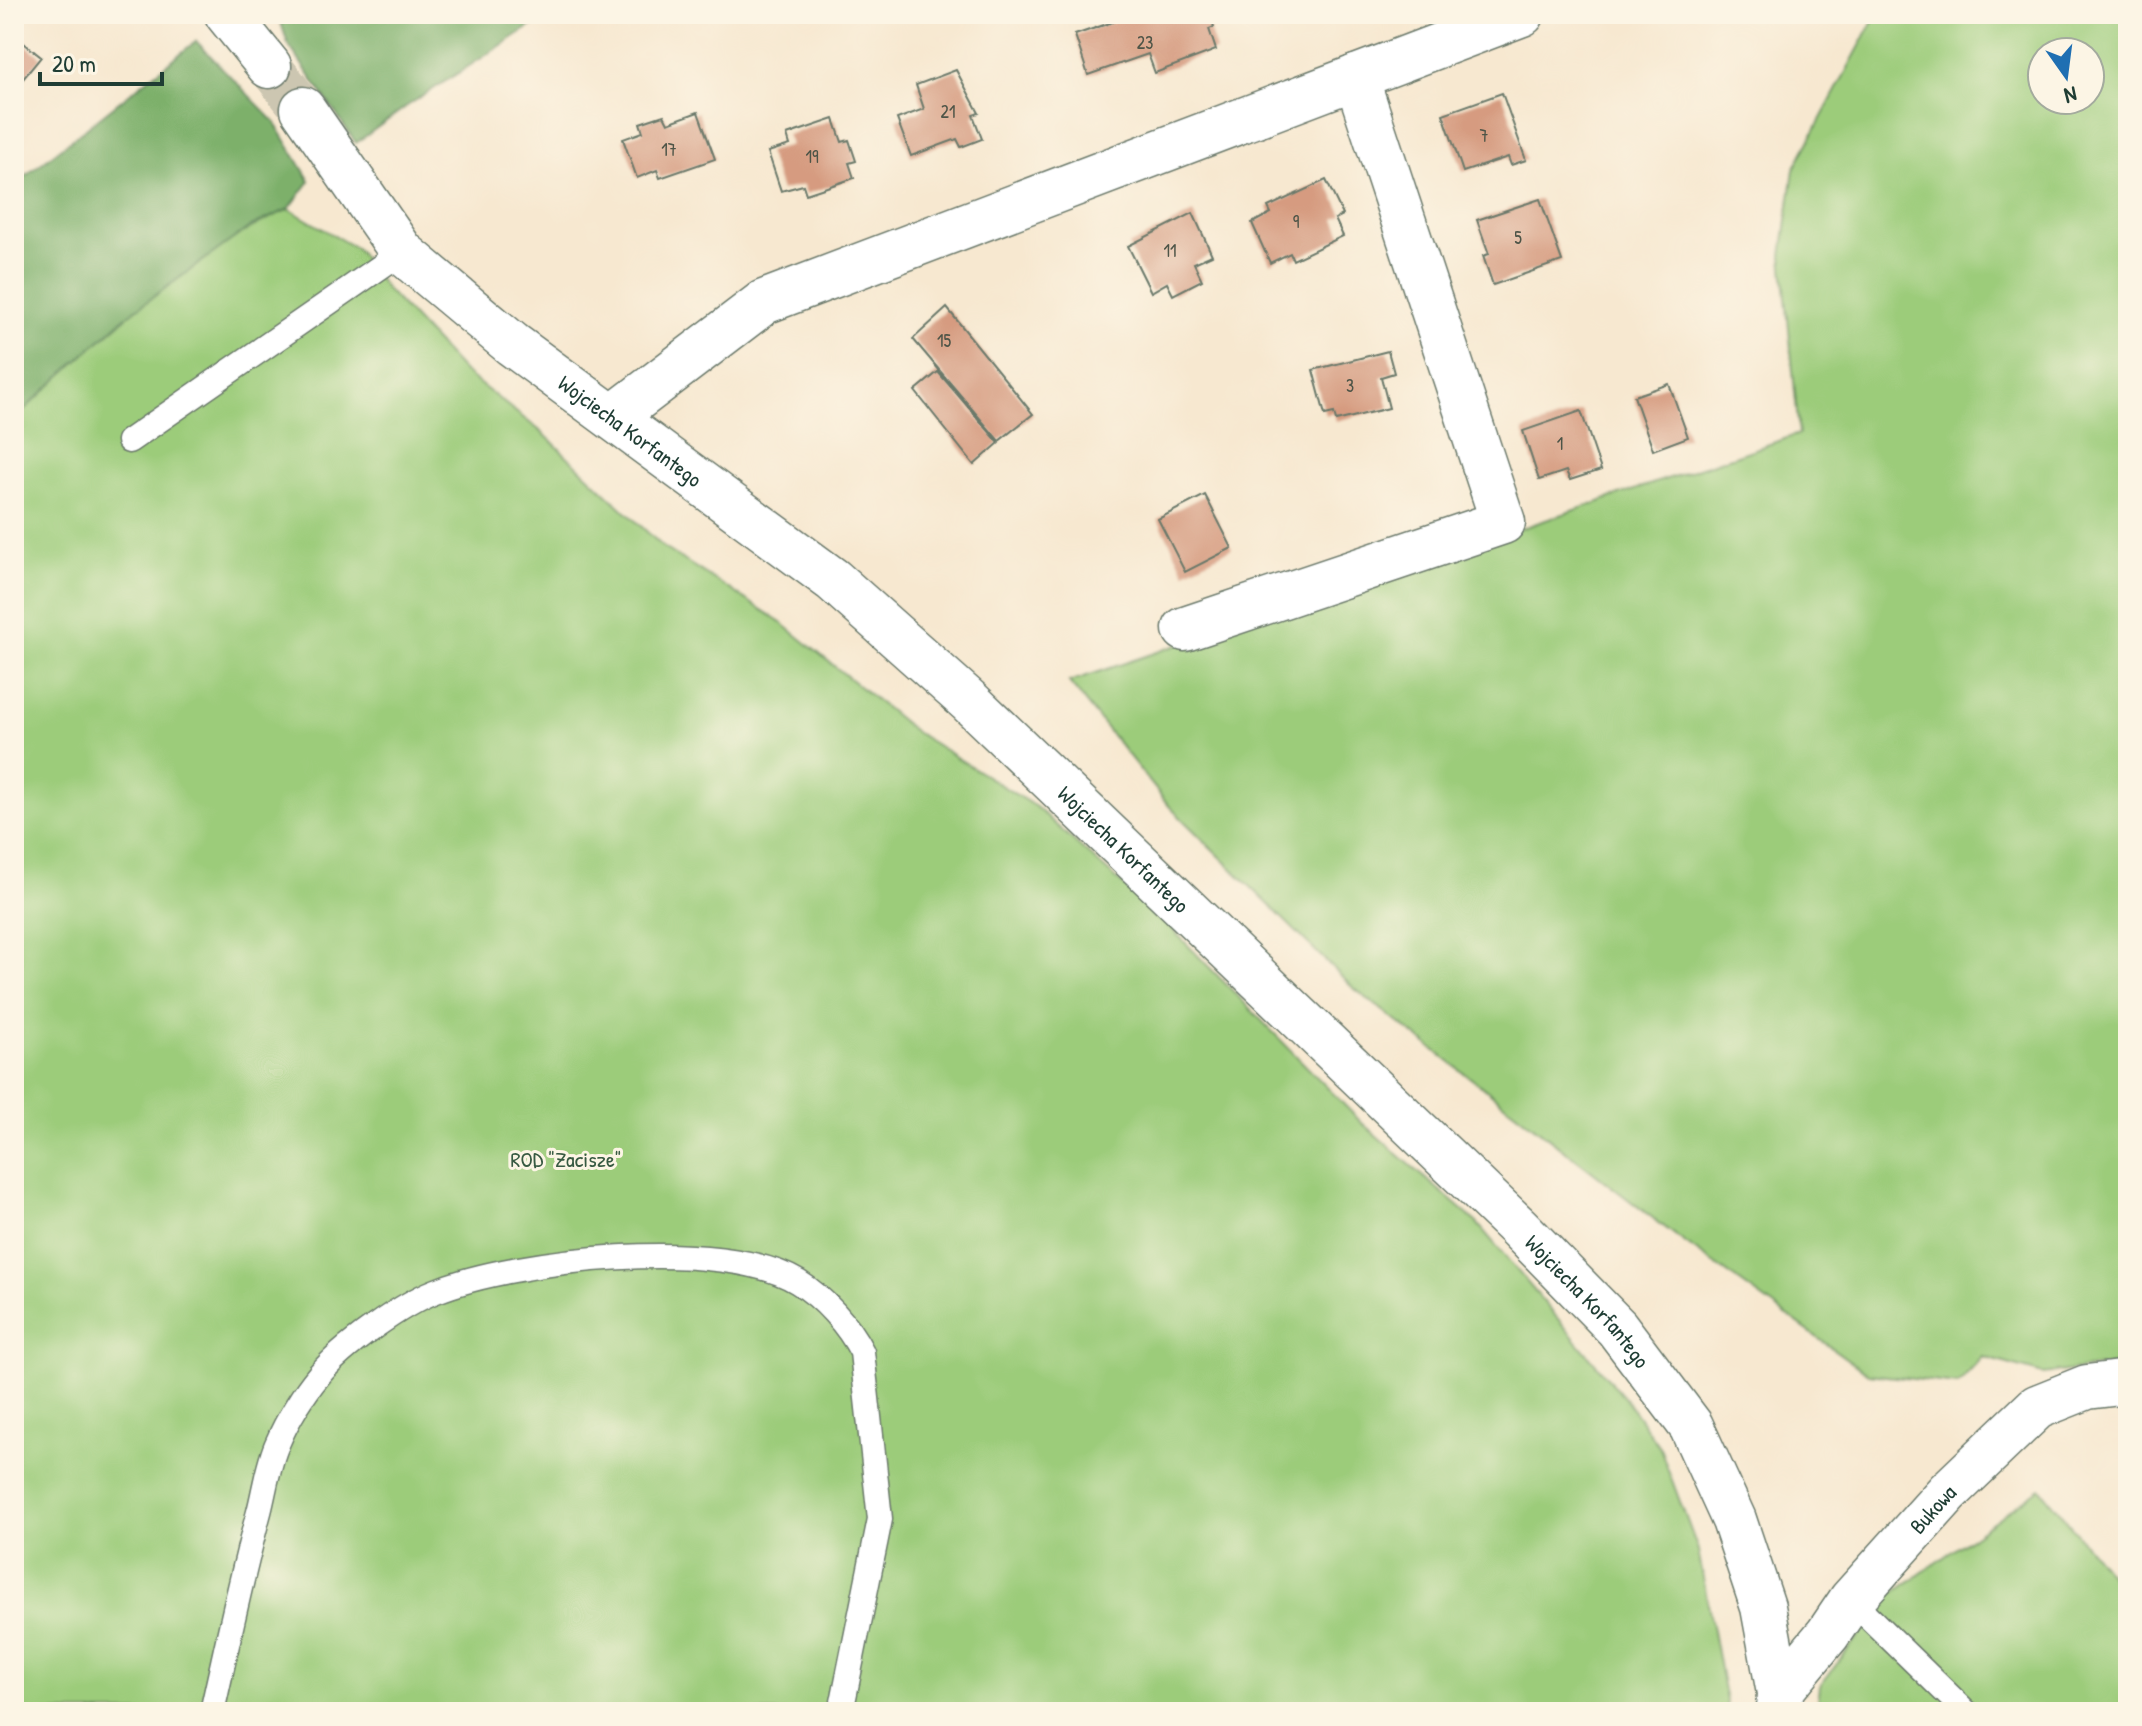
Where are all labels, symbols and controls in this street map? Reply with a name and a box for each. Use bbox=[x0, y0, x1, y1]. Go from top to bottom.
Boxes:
house number: 23 bbox=[1137, 30, 1153, 55]
scale bar bbox=[40, 36, 162, 86]
north arrow bbox=[2026, 36, 2106, 116]
text: 20 m bbox=[52, 47, 96, 79]
text: N bbox=[2061, 79, 2080, 111]
house number: 21 bbox=[941, 99, 955, 124]
house number: 7 bbox=[1480, 123, 1489, 148]
house number: 17 bbox=[661, 137, 677, 162]
house number: 19 bbox=[805, 144, 819, 169]
house number: 9 bbox=[1293, 209, 1300, 234]
house number: 5 bbox=[1514, 225, 1522, 250]
house number: 11 bbox=[1163, 238, 1177, 263]
house number: 15 bbox=[937, 328, 951, 353]
street label: Wojciecha Korfantego bbox=[552, 368, 708, 494]
house number: 3 bbox=[1346, 373, 1354, 398]
house number: 1 bbox=[1557, 431, 1563, 456]
street label: Wojciecha Korfantego bbox=[1051, 779, 1196, 920]
park label: ROD "Zacisze" bbox=[511, 1144, 621, 1174]
street label: Wojciecha Korfantego bbox=[1519, 1228, 1657, 1374]
street label: Bukowa bbox=[1903, 1477, 1963, 1540]

